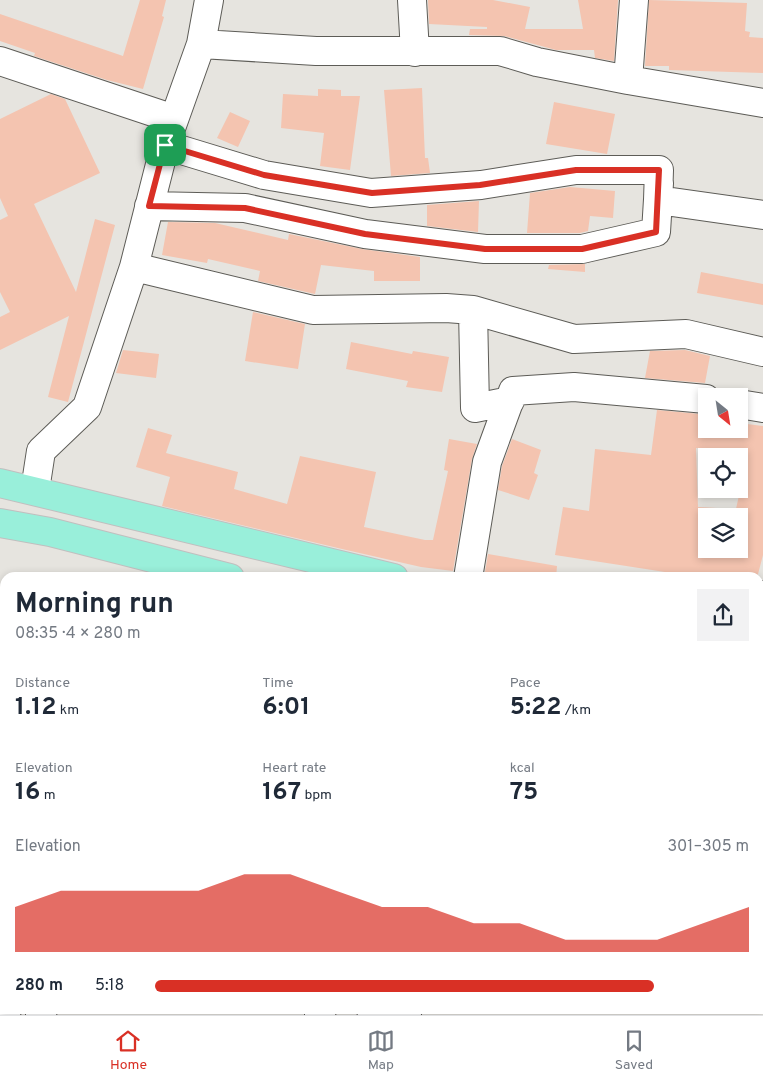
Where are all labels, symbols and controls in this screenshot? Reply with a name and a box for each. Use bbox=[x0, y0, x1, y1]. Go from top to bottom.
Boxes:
pin bbox=[144, 124, 186, 166]
icon: arrive bbox=[151, 131, 179, 159]
north arrow bbox=[698, 388, 748, 438]
map controls bbox=[698, 388, 748, 558]
button: locate bbox=[698, 448, 748, 498]
button: layers bbox=[698, 508, 748, 558]
text: Morning run bbox=[15, 587, 174, 623]
button: share bbox=[697, 589, 749, 641]
text: 08:35 · 4 × 280 m bbox=[15, 624, 141, 644]
text: Distance bbox=[15, 675, 70, 692]
text: Time bbox=[262, 675, 294, 692]
text: Pace bbox=[510, 675, 540, 692]
text: 1.12 bbox=[15, 692, 56, 724]
text: 6:01 bbox=[262, 692, 310, 724]
text: 5:22 bbox=[510, 692, 562, 724]
text: km bbox=[56, 702, 79, 719]
text: /km bbox=[562, 702, 591, 719]
text: Elevation bbox=[15, 760, 73, 777]
text: Heart rate bbox=[262, 760, 326, 777]
text: kcal bbox=[510, 760, 535, 777]
text: 16 bbox=[15, 777, 40, 809]
text: 167 bbox=[262, 777, 301, 809]
text: 75 bbox=[510, 777, 538, 809]
text: m bbox=[40, 787, 56, 804]
text: bpm bbox=[301, 787, 332, 804]
text: Elevation bbox=[15, 837, 81, 857]
text: 301–305 m bbox=[667, 837, 749, 857]
text: 280 m bbox=[15, 976, 63, 996]
text: 5:18 bbox=[95, 976, 124, 996]
tab: Home bbox=[110, 1027, 147, 1074]
tab: Map bbox=[367, 1027, 395, 1074]
tab: Saved bbox=[615, 1027, 653, 1074]

